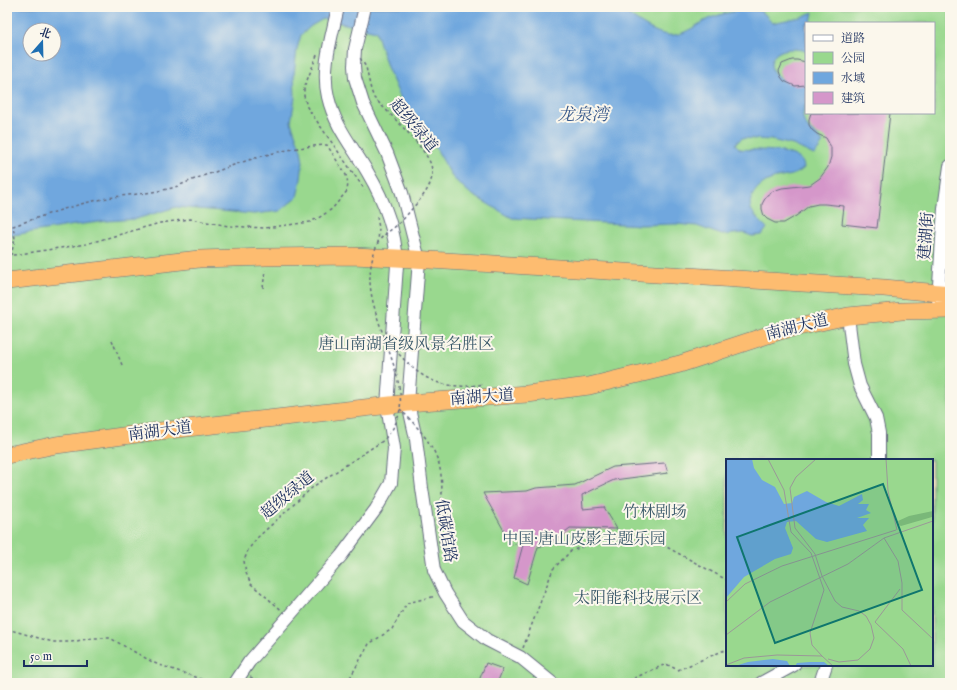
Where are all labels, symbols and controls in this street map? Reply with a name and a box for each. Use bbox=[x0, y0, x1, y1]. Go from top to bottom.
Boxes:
north arrow bbox=[22, 22, 62, 62]
legend bbox=[805, 22, 935, 114]
text: 北 bbox=[38, 25, 53, 42]
text: 道路 bbox=[841, 31, 865, 46]
text: 公园 bbox=[841, 51, 865, 66]
text: 水域 bbox=[841, 71, 865, 86]
text: 建筑 bbox=[841, 91, 865, 106]
street label: 超级绿道 bbox=[385, 95, 441, 157]
water label: 龙泉湾 bbox=[558, 105, 611, 126]
street label: 建湖街 bbox=[915, 211, 939, 261]
street label: 南湖大道 bbox=[764, 311, 830, 345]
park label: 唐山南湖省级风景名胜区 bbox=[318, 335, 494, 355]
street label: 南湖大道 bbox=[449, 386, 515, 410]
street label: 南湖大道 bbox=[127, 418, 193, 446]
inset map bbox=[726, 459, 933, 666]
street label: 超级绿道 bbox=[257, 468, 319, 524]
street label: 低碳馆路 bbox=[430, 498, 460, 564]
park label: 竹林剧场 bbox=[623, 503, 687, 523]
park label: 中国·唐山皮影主题乐园 bbox=[502, 530, 666, 550]
park label: 太阳能科技展示区 bbox=[574, 589, 702, 609]
scale bar bbox=[24, 642, 87, 668]
text: 50 m bbox=[30, 649, 52, 664]

